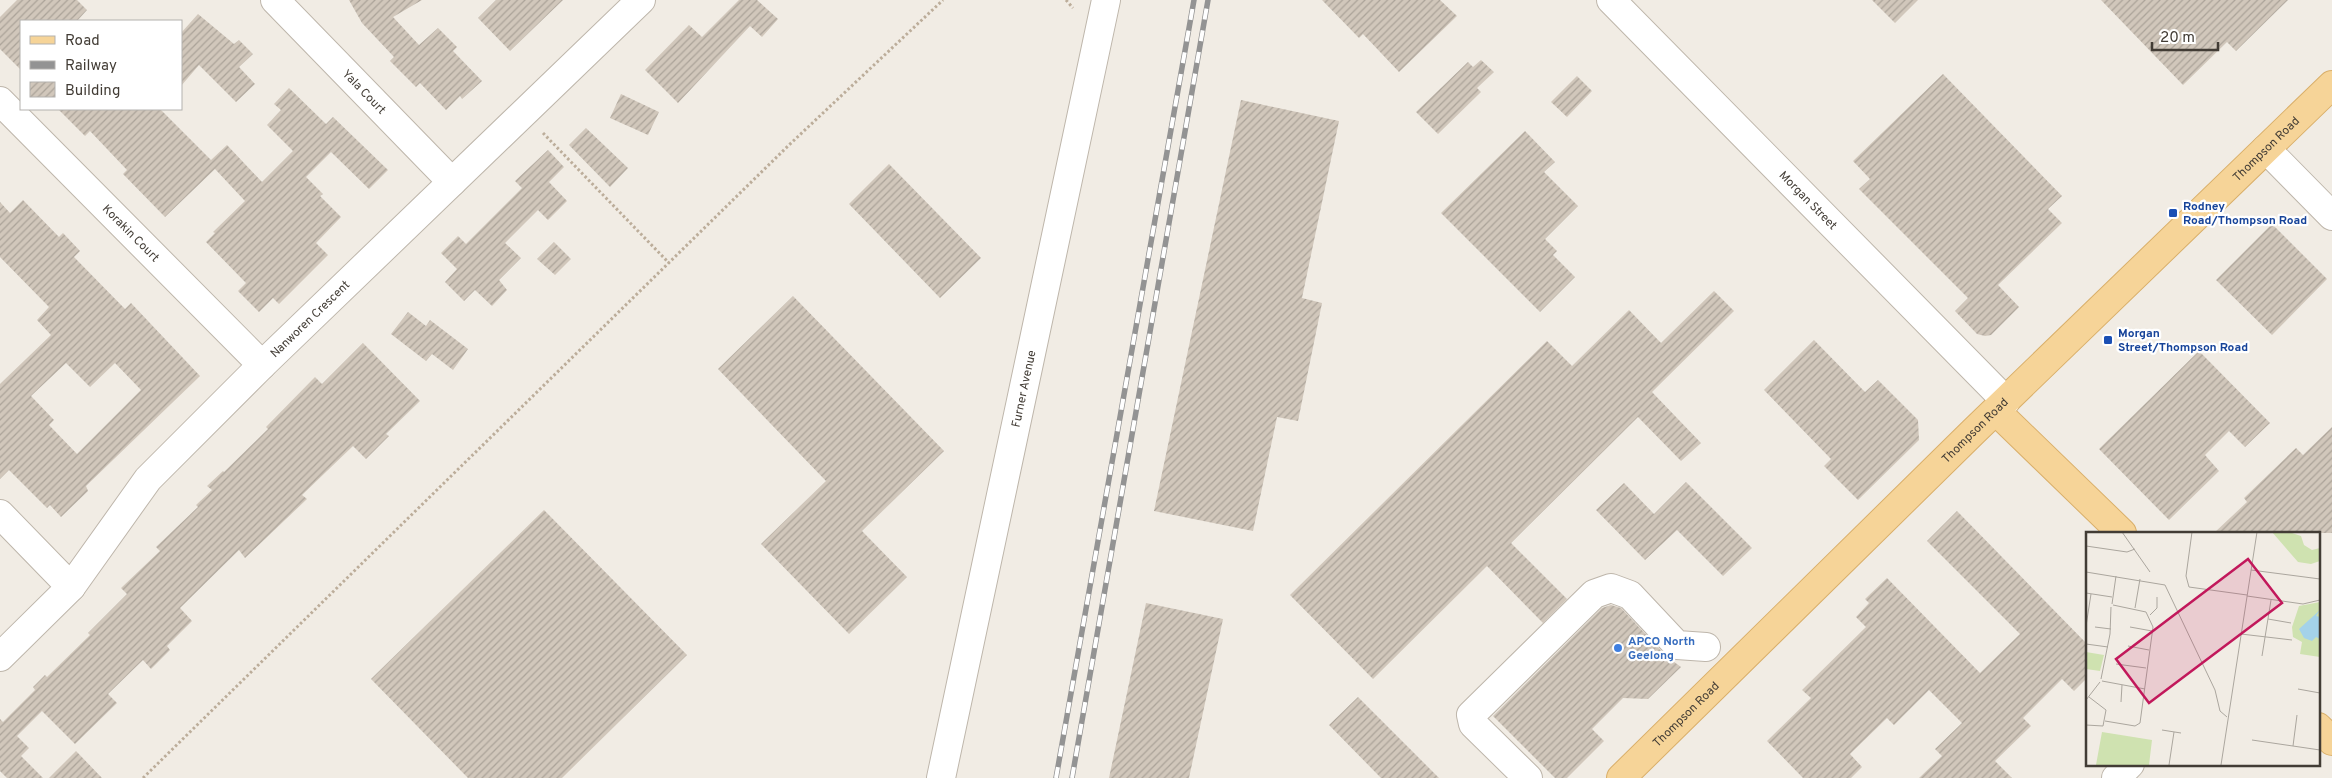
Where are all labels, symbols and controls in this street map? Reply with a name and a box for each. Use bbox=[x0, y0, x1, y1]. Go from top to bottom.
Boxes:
legend bbox=[20, 20, 182, 110]
scale bar bbox=[2152, 20, 2218, 52]
text: 20 m bbox=[2160, 29, 2195, 48]
text: Road bbox=[65, 32, 100, 51]
text: Railway bbox=[65, 57, 117, 76]
street label: Yala Court bbox=[338, 67, 389, 118]
text: Building bbox=[65, 82, 120, 101]
street label: Thompson Road bbox=[2230, 114, 2304, 186]
street label: Morgan Street bbox=[1775, 168, 1840, 234]
place label: Rodney Road/Thompson Road bbox=[2183, 199, 2307, 229]
street label: Korakin Court bbox=[98, 202, 162, 266]
marker: Rodney Road/Thompson Road bbox=[2167, 207, 2179, 219]
street label: Nanworen Crescent bbox=[267, 278, 354, 362]
place label: Morgan Street/Thompson Road bbox=[2118, 326, 2248, 356]
marker: Morgan Street/Thompson Road bbox=[2102, 334, 2114, 346]
street label: Furner Avenue bbox=[1009, 349, 1041, 429]
street label: Thompson Road bbox=[1939, 395, 2012, 467]
inset map bbox=[2086, 532, 2320, 766]
place label: APCO North Geelong bbox=[1628, 634, 1695, 664]
marker: APCO North Geelong bbox=[1612, 642, 1624, 654]
street label: Thompson Road bbox=[1650, 679, 1723, 751]

